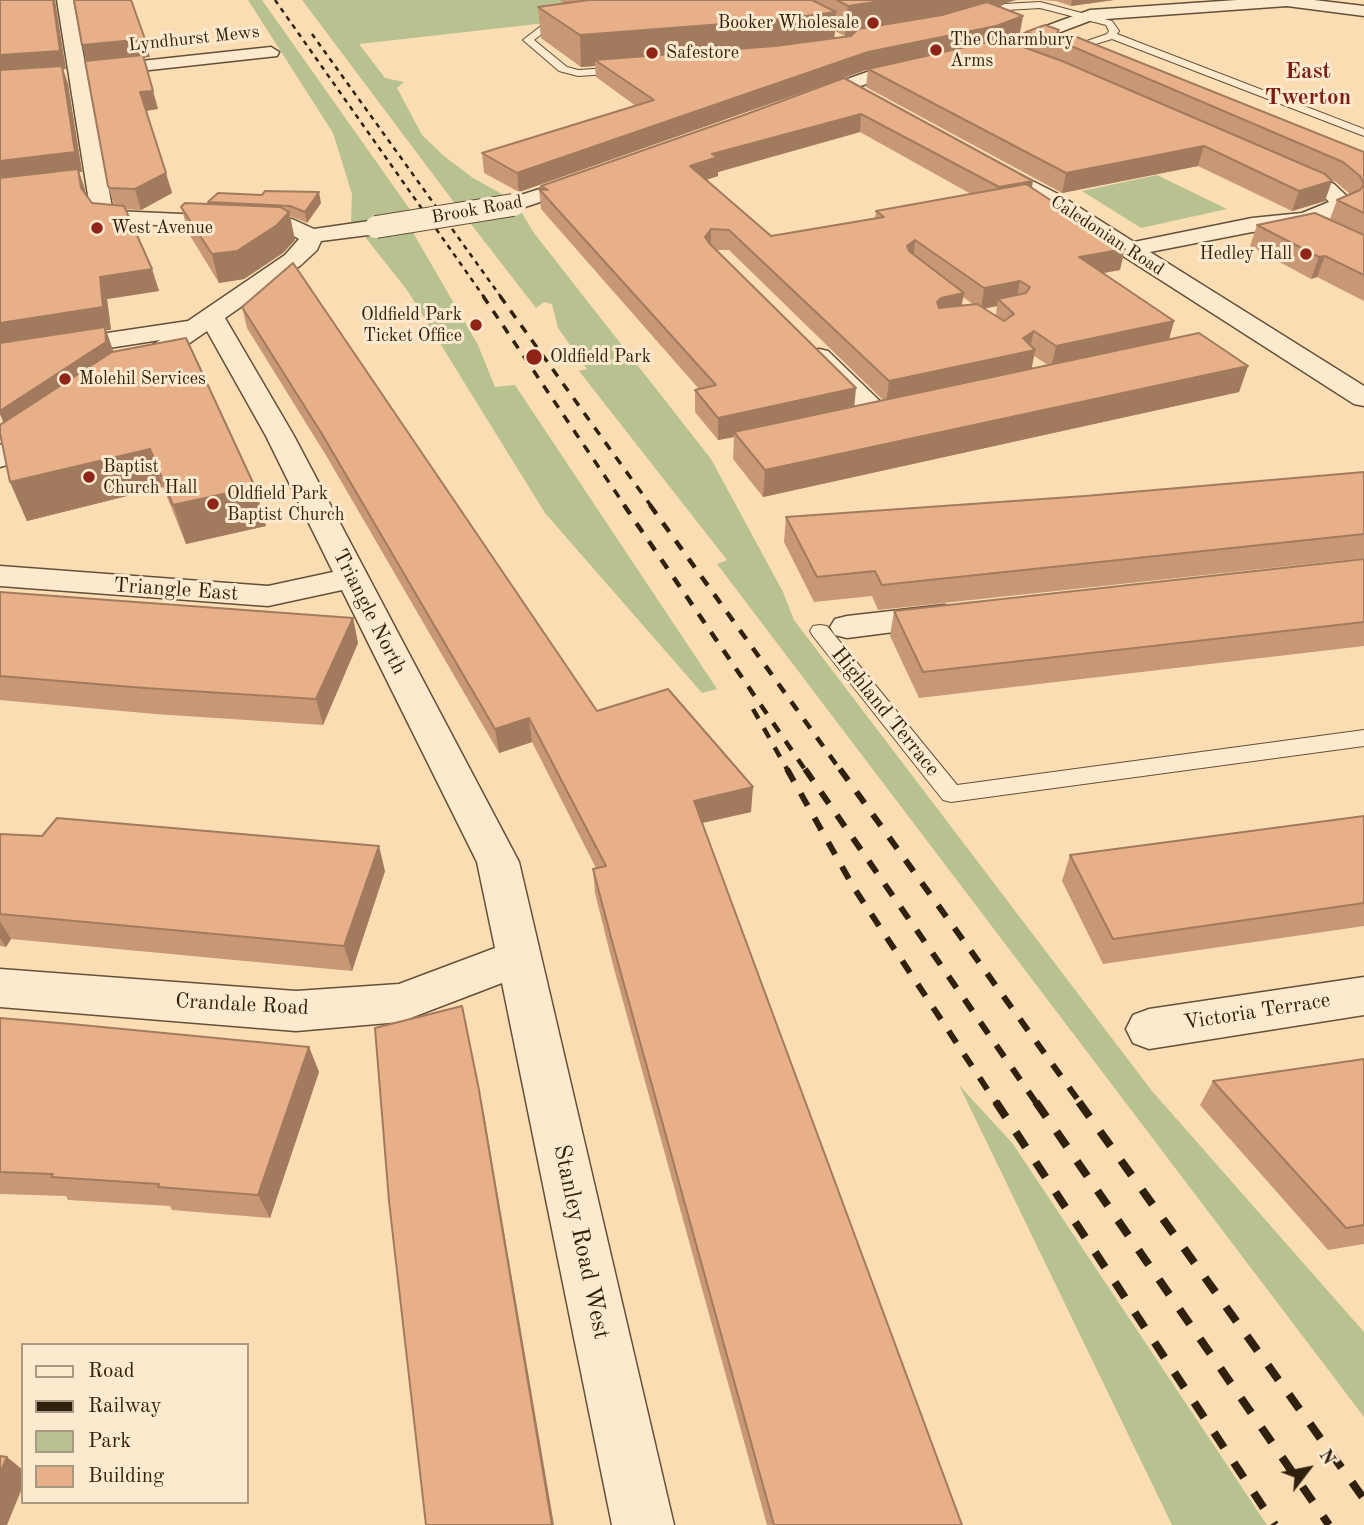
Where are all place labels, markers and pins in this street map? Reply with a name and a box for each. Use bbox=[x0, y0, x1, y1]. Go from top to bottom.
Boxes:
place label: Booker Wholesale bbox=[718, 12, 859, 34]
marker: Booker Wholesale bbox=[865, 15, 881, 31]
place label: The Charmbury Arms bbox=[950, 29, 1074, 72]
place label: Safestore bbox=[666, 42, 739, 64]
marker: The Charmbury Arms bbox=[928, 42, 944, 58]
marker: Safestore bbox=[644, 45, 660, 61]
place label: West Avenue bbox=[111, 217, 213, 239]
marker: West Avenue bbox=[89, 220, 105, 236]
place label: Hedley Hall bbox=[1200, 243, 1292, 265]
marker: Hedley Hall bbox=[1298, 246, 1314, 262]
place label: Oldfield Park Ticket Office bbox=[361, 304, 462, 346]
marker: Oldfield Park Ticket Office bbox=[468, 317, 484, 333]
place label: Oldfield Park bbox=[550, 346, 651, 368]
marker: Oldfield Park bbox=[524, 347, 544, 367]
place label: Molehil Services bbox=[79, 368, 206, 390]
marker: Molehil Services bbox=[57, 371, 73, 387]
place label: Baptist Church Hall bbox=[103, 456, 197, 498]
marker: Baptist Church Hall bbox=[81, 469, 97, 485]
place label: Oldfield Park Baptist Church bbox=[227, 483, 344, 526]
marker: Oldfield Park Baptist Church bbox=[205, 496, 221, 512]

